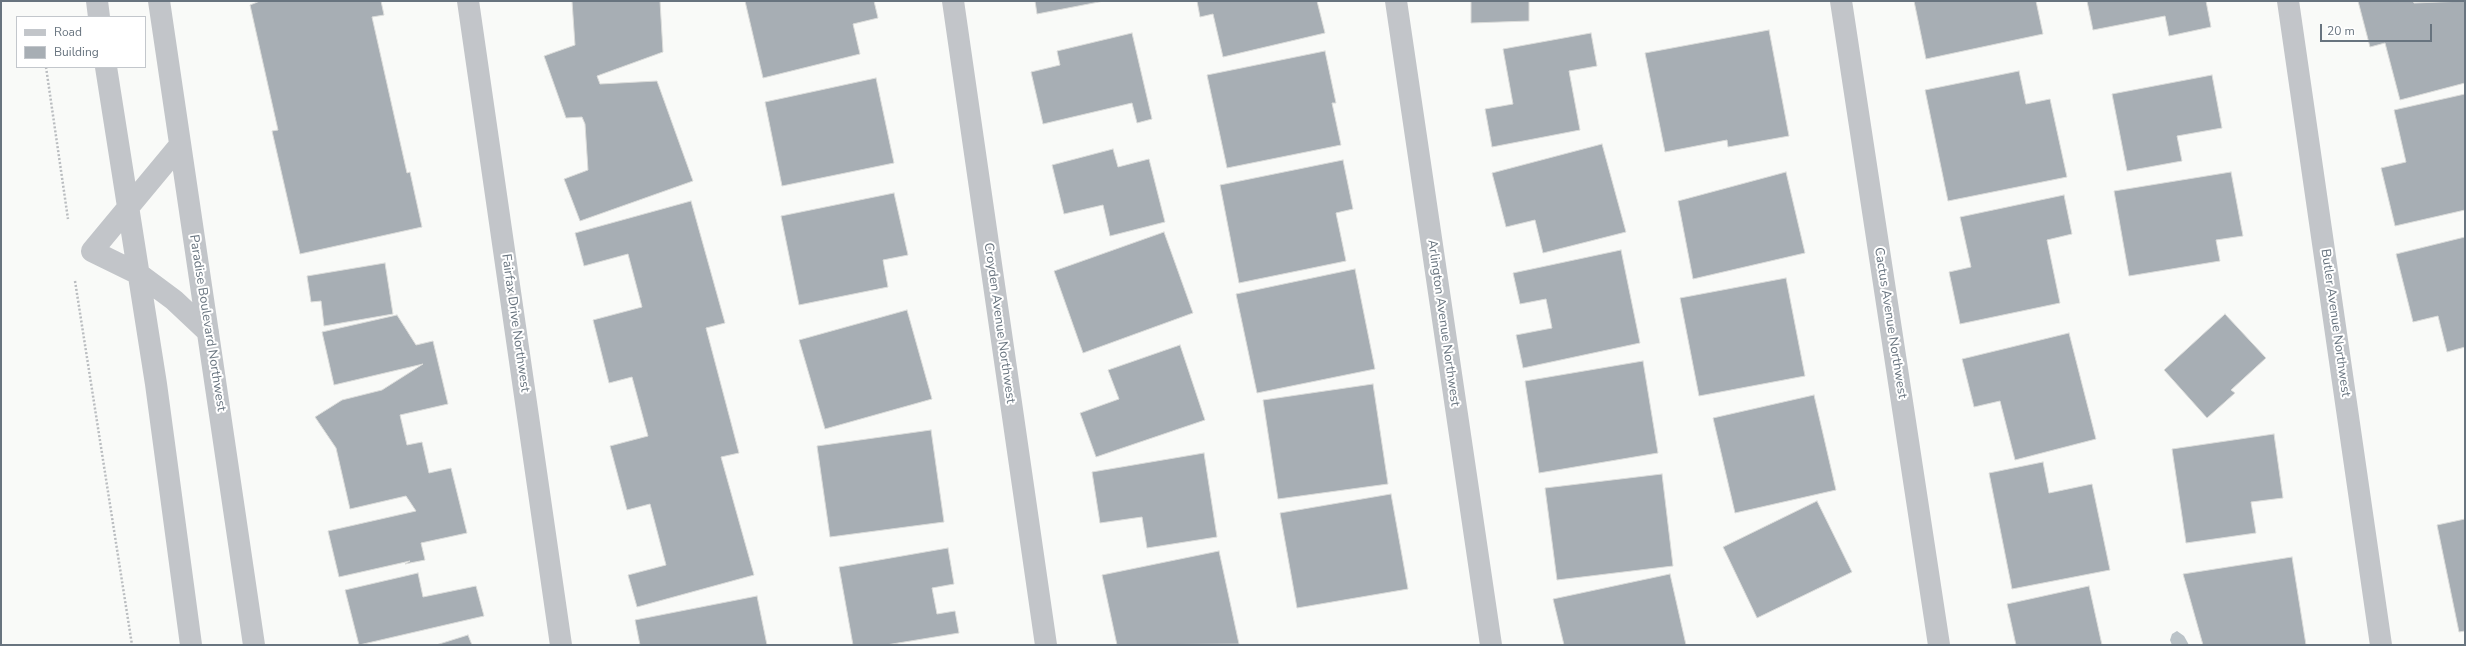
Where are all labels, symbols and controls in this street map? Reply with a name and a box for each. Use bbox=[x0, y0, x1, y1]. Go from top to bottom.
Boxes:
legend bbox=[16, 16, 146, 68]
scale bar bbox=[2322, 16, 2434, 42]
text: 20 m bbox=[2327, 23, 2355, 39]
text: Road bbox=[54, 24, 82, 40]
text: Building bbox=[54, 44, 99, 60]
street label: Paradise Boulevard Northwest bbox=[185, 234, 229, 412]
street label: Arlington Avenue Northwest bbox=[1424, 239, 1462, 407]
street label: Croyden Avenue Northwest bbox=[980, 242, 1018, 404]
street label: Cactus Avenue Northwest bbox=[1870, 246, 1910, 400]
street label: Butler Avenue Northwest bbox=[2317, 248, 2353, 398]
street label: Fairfax Drive Northwest bbox=[498, 253, 532, 393]

